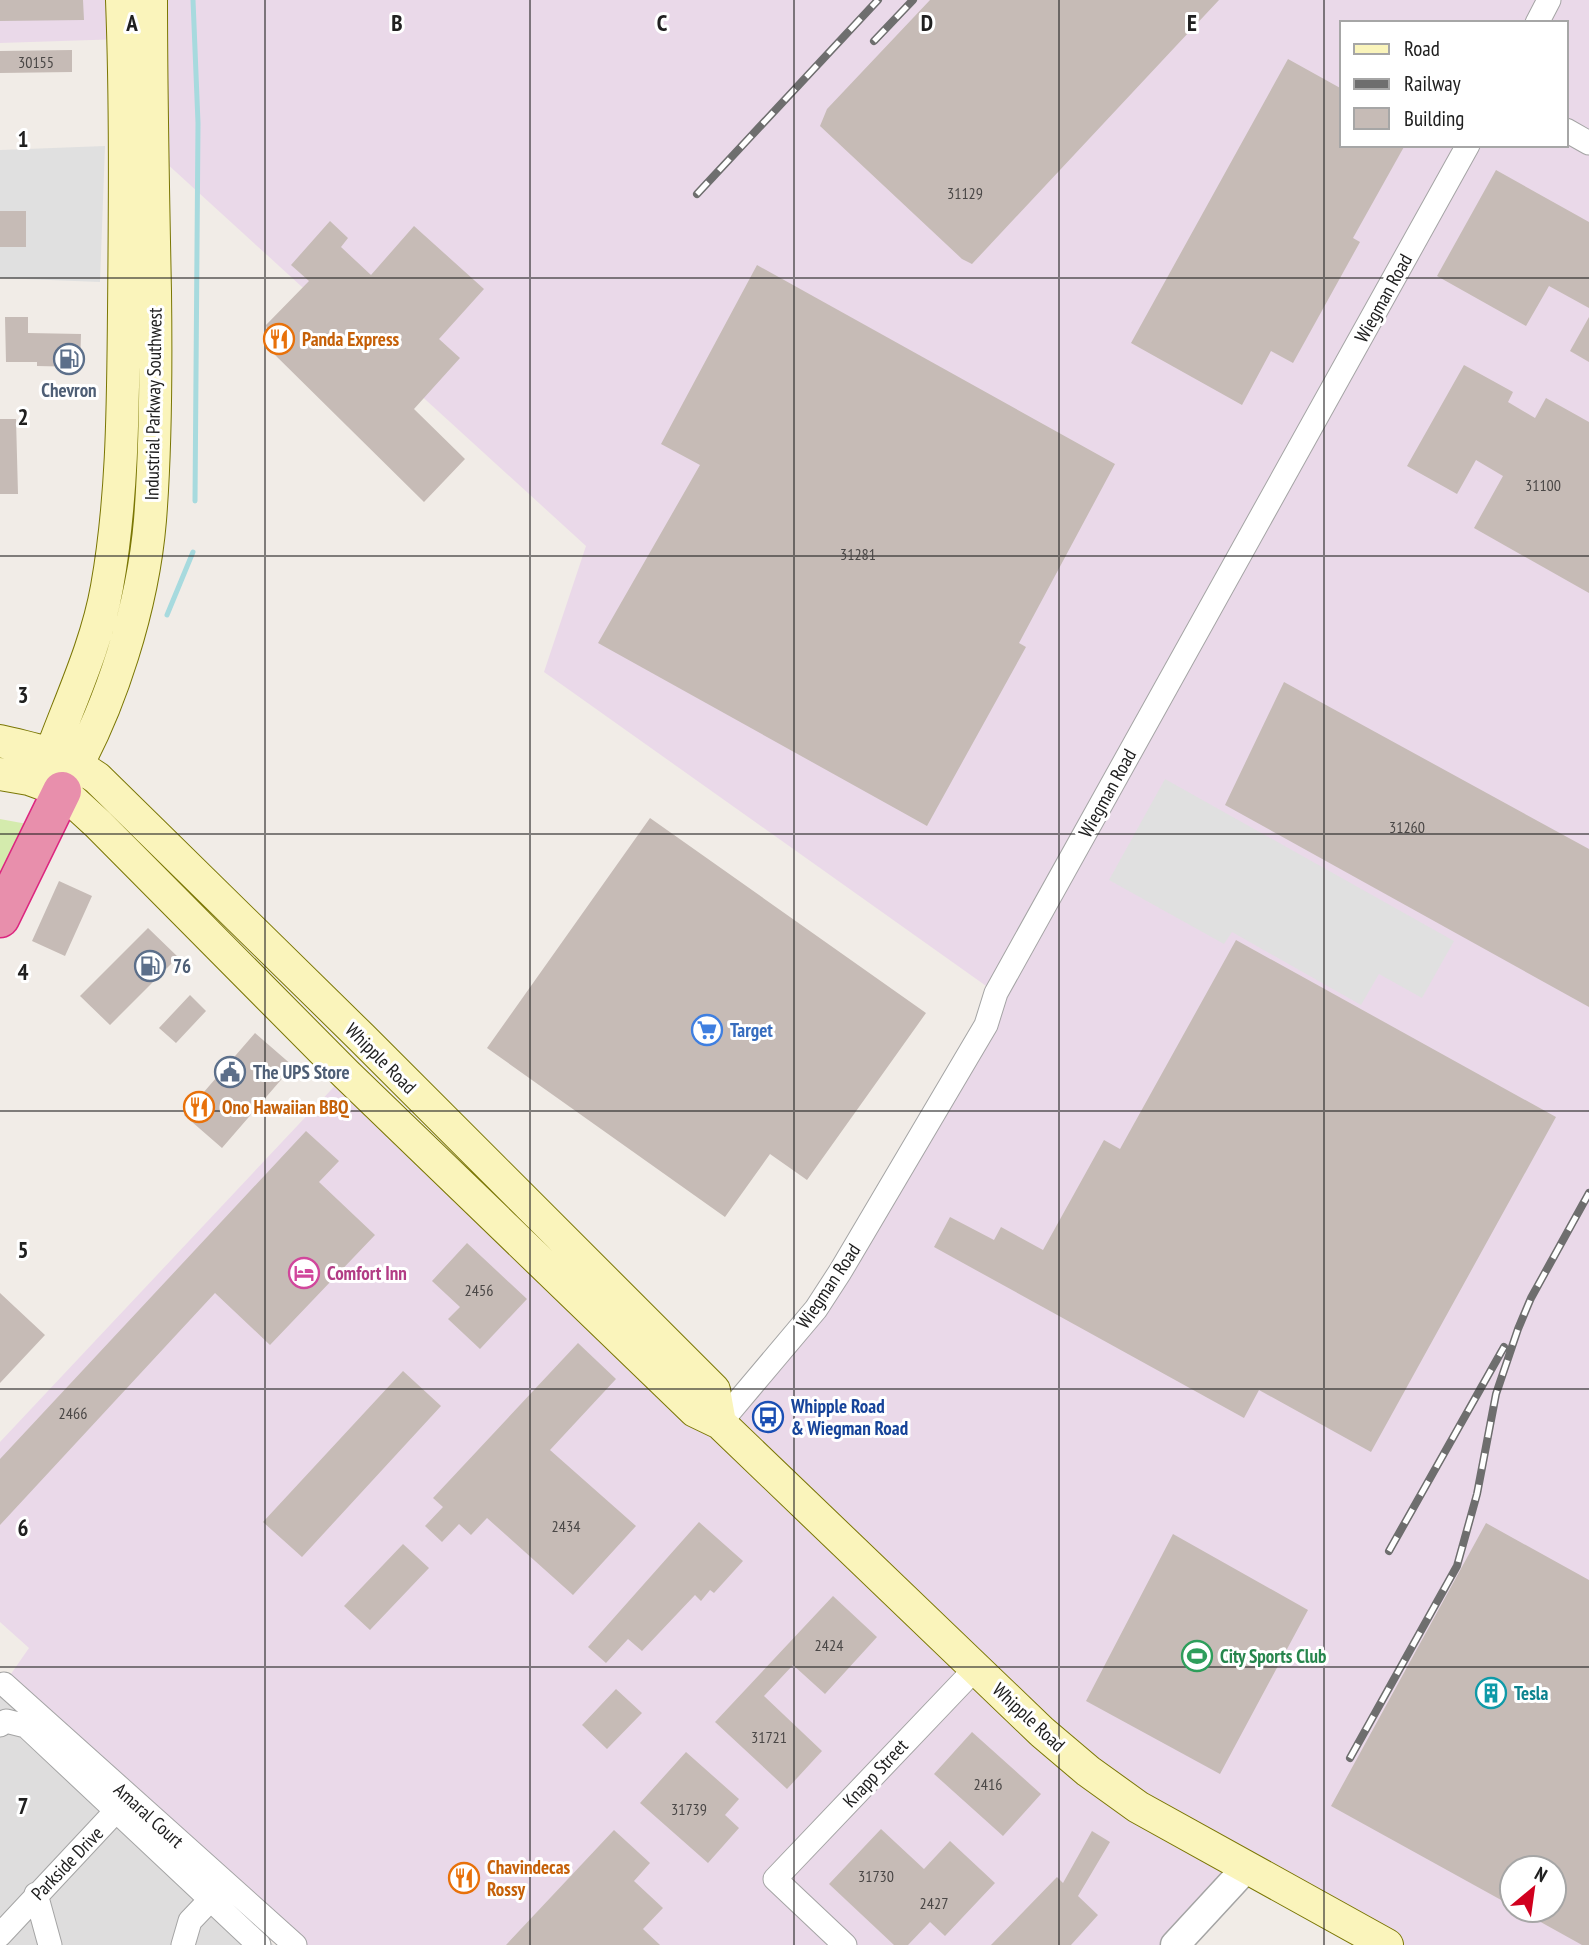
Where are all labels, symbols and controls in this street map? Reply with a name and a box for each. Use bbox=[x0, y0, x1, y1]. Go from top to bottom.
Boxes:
text: A bbox=[125, 8, 138, 37]
text: B bbox=[391, 8, 403, 37]
text: C bbox=[657, 8, 668, 37]
text: D bbox=[921, 8, 933, 37]
text: E bbox=[1187, 8, 1197, 37]
legend bbox=[1340, 21, 1568, 147]
text: Road bbox=[1404, 35, 1440, 62]
house number: 30155 bbox=[18, 52, 54, 72]
text: Railway bbox=[1404, 70, 1461, 97]
text: Building bbox=[1404, 105, 1464, 132]
text: 1 bbox=[18, 124, 29, 153]
house number: 31129 bbox=[947, 183, 983, 203]
street label: Wiegman Road bbox=[1349, 250, 1417, 346]
street label: Industrial Parkway Southwest bbox=[139, 307, 167, 501]
restaurant icon: Panda Express bbox=[262, 322, 296, 356]
place label: Panda Express bbox=[302, 327, 400, 351]
fuel station icon: Chevron bbox=[52, 342, 86, 376]
place label: Chevron bbox=[41, 378, 97, 402]
text: 2 bbox=[18, 402, 29, 431]
house number: 31100 bbox=[1525, 475, 1561, 495]
house number: 31281 bbox=[840, 544, 876, 564]
text: 3 bbox=[18, 680, 29, 709]
street label: Wiegman Road bbox=[1073, 745, 1141, 841]
house number: 31260 bbox=[1389, 817, 1425, 837]
fuel station icon: 76 bbox=[133, 949, 167, 983]
place label: 76 bbox=[173, 954, 191, 978]
text: 4 bbox=[18, 957, 29, 986]
supermarket icon: Target bbox=[690, 1013, 724, 1047]
street label: Whipple Road bbox=[341, 1018, 421, 1098]
place label: Target bbox=[730, 1018, 773, 1042]
public building icon: The UPS Store bbox=[213, 1055, 247, 1089]
place label: The UPS Store bbox=[253, 1060, 350, 1084]
restaurant icon: Ono Hawaiian BBQ bbox=[182, 1090, 216, 1124]
place label: Ono Hawaiian BBQ bbox=[222, 1095, 349, 1119]
text: 5 bbox=[18, 1235, 29, 1264]
street label: Wiegman Road bbox=[791, 1239, 865, 1333]
hotel icon: Comfort Inn bbox=[287, 1256, 321, 1290]
place label: Comfort Inn bbox=[327, 1261, 407, 1285]
house number: 2456 bbox=[465, 1280, 493, 1300]
place label: Whipple Road & Wiegman Road bbox=[790, 1394, 908, 1440]
bus stop icon: Whipple Road & Wiegman Road bbox=[751, 1400, 785, 1434]
house number: 2466 bbox=[59, 1403, 87, 1423]
text: 6 bbox=[18, 1513, 29, 1542]
house number: 2434 bbox=[552, 1516, 580, 1536]
house number: 2424 bbox=[815, 1635, 843, 1655]
sports icon: City Sports Club bbox=[1180, 1639, 1214, 1673]
place label: City Sports Club bbox=[1220, 1644, 1326, 1668]
building icon: Tesla bbox=[1474, 1676, 1508, 1710]
street label: Whipple Road bbox=[988, 1677, 1070, 1757]
place label: Tesla bbox=[1514, 1681, 1548, 1705]
house number: 31721 bbox=[751, 1727, 787, 1747]
street label: Knapp Street bbox=[837, 1733, 913, 1812]
house number: 2416 bbox=[974, 1774, 1002, 1794]
street label: Amaral Court bbox=[109, 1777, 189, 1853]
text: 7 bbox=[18, 1791, 29, 1820]
house number: 31739 bbox=[671, 1799, 707, 1819]
street label: Parkside Drive bbox=[26, 1821, 108, 1905]
north arrow bbox=[1498, 1854, 1568, 1924]
place label: Chavindecas Rossy bbox=[487, 1855, 571, 1901]
restaurant icon: Chavindecas Rossy bbox=[447, 1861, 481, 1895]
text: N bbox=[1531, 1861, 1552, 1887]
house number: 31730 bbox=[858, 1866, 894, 1886]
house number: 2427 bbox=[920, 1893, 948, 1913]

